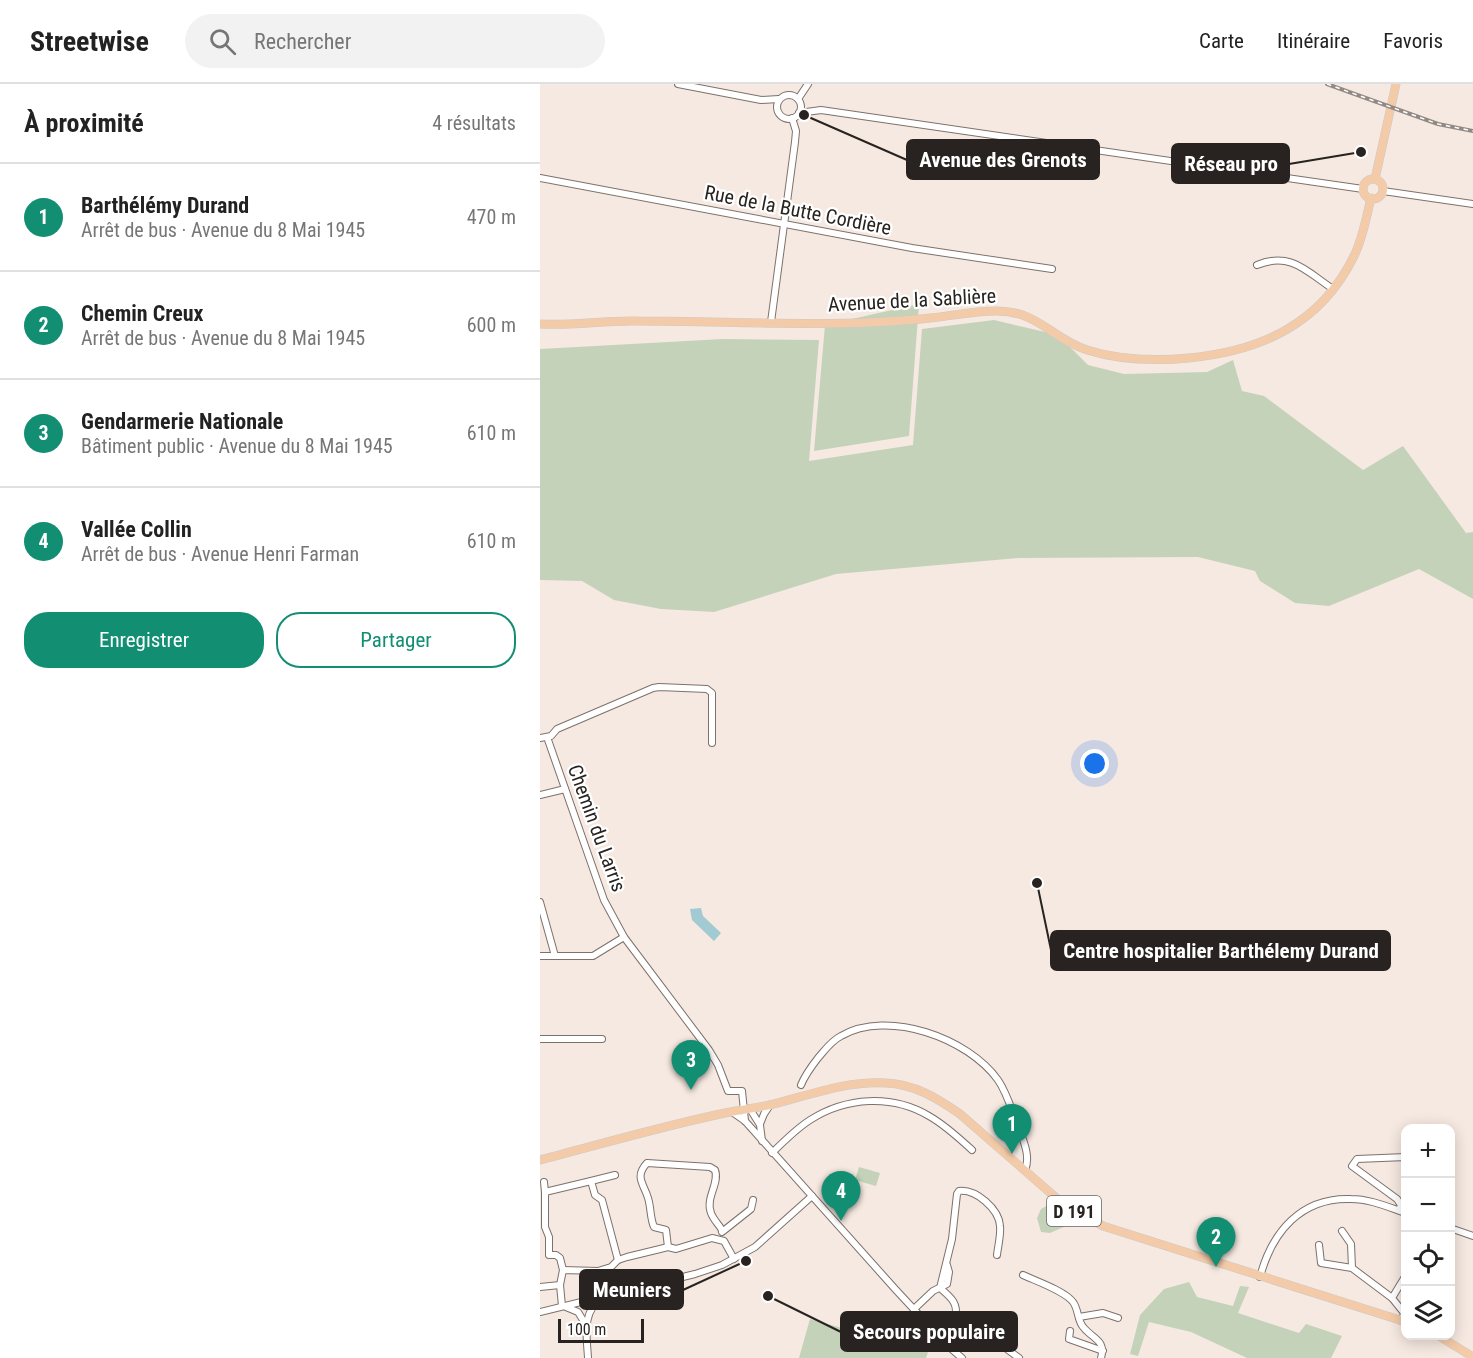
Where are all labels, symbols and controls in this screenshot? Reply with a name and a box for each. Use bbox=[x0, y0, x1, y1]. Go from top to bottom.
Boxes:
search box bbox=[185, 14, 605, 68]
text: Streetwise bbox=[30, 25, 149, 58]
icon: search bbox=[206, 25, 239, 58]
text: Rechercher bbox=[254, 29, 351, 54]
text: Carte bbox=[1199, 29, 1244, 53]
text: Itinéraire bbox=[1277, 29, 1350, 53]
text: Favoris bbox=[1383, 29, 1443, 53]
text: À proximité bbox=[24, 108, 144, 138]
text: 4 résultats bbox=[432, 111, 516, 135]
callout: Avenue des Grenots bbox=[907, 140, 1099, 179]
callout: Réseau pro bbox=[1172, 144, 1289, 183]
text: Avenue des Grenots bbox=[919, 148, 1087, 172]
text: Réseau pro bbox=[1184, 152, 1278, 176]
street label: Rue de la Butte Cordière bbox=[703, 180, 893, 240]
text: Barthélémy Durand bbox=[81, 193, 249, 218]
text: 1 bbox=[38, 205, 49, 229]
text: 470 m bbox=[467, 205, 516, 229]
text: Arrêt de bus · Avenue du 8 Mai 1945 bbox=[81, 218, 365, 242]
street label: Avenue de la Sablière bbox=[827, 284, 997, 316]
text: Chemin Creux bbox=[81, 301, 204, 326]
text: 2 bbox=[38, 313, 49, 337]
text: 600 m bbox=[467, 313, 516, 337]
text: Arrêt de bus · Avenue du 8 Mai 1945 bbox=[81, 326, 365, 350]
text: Gendarmerie Nationale bbox=[81, 409, 283, 434]
text: 3 bbox=[38, 421, 49, 445]
text: 610 m bbox=[467, 421, 516, 445]
text: Bâtiment public · Avenue du 8 Mai 1945 bbox=[81, 434, 393, 458]
text: Vallée Collin bbox=[81, 517, 192, 542]
text: 4 bbox=[38, 529, 49, 553]
text: 610 m bbox=[467, 529, 516, 553]
text: Arrêt de bus · Avenue Henri Farman bbox=[81, 542, 359, 566]
button: Enregistrer bbox=[24, 612, 264, 668]
button: Partager bbox=[276, 612, 516, 668]
your location bbox=[1080, 749, 1109, 778]
street label: Chemin du Larris bbox=[563, 761, 631, 895]
callout: Centre hospitalier Barthélemy Durand bbox=[1051, 931, 1390, 970]
text: Centre hospitalier Barthélemy Durand bbox=[1063, 939, 1379, 963]
pin: 3 bbox=[672, 1040, 710, 1090]
pin: 1 bbox=[992, 1104, 1032, 1154]
map controls bbox=[1401, 1124, 1455, 1340]
button: + bbox=[1401, 1124, 1455, 1178]
pin: 4 bbox=[822, 1172, 860, 1221]
button: − bbox=[1401, 1178, 1455, 1232]
road number: D 191 bbox=[1047, 1196, 1101, 1226]
pin: 2 bbox=[1196, 1218, 1236, 1267]
button: locate bbox=[1401, 1232, 1455, 1286]
callout: Meuniers bbox=[580, 1270, 683, 1309]
text: Meuniers bbox=[593, 1278, 671, 1302]
button: layers bbox=[1401, 1286, 1455, 1340]
callout: Secours populaire bbox=[841, 1312, 1017, 1351]
scale bar bbox=[558, 1316, 644, 1344]
text: 100 m bbox=[567, 1320, 606, 1339]
text: Secours populaire bbox=[853, 1320, 1005, 1344]

